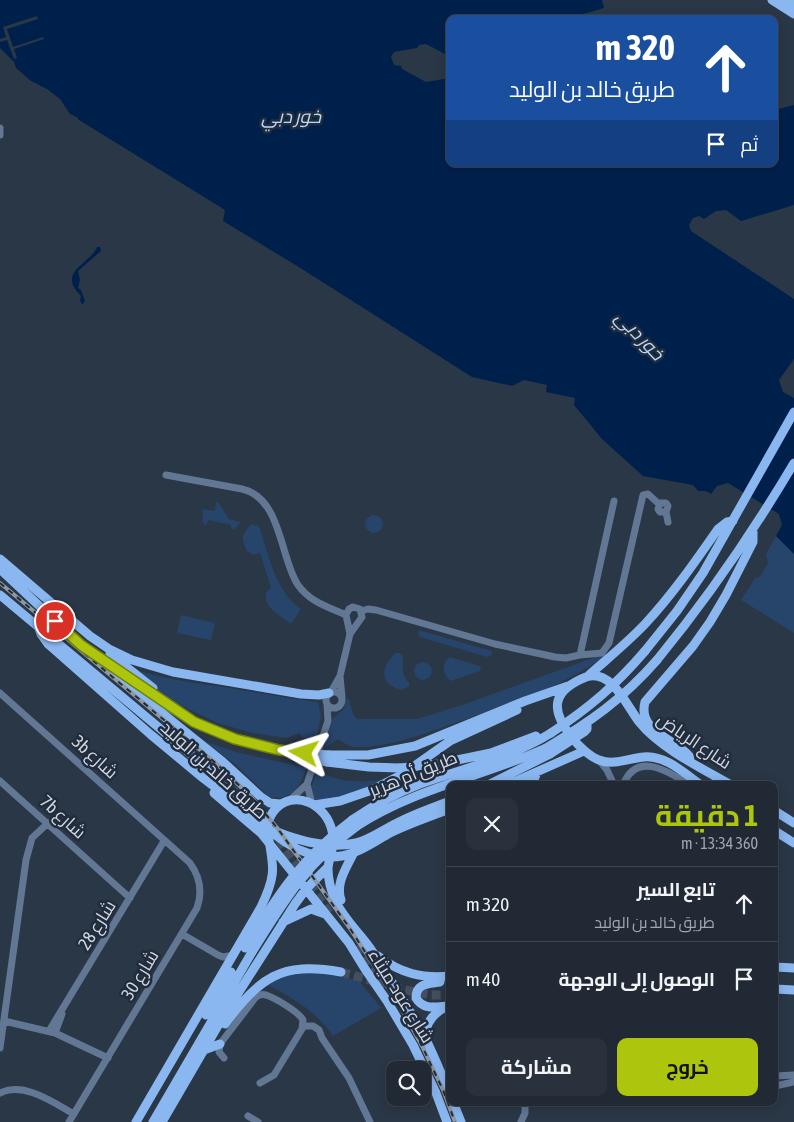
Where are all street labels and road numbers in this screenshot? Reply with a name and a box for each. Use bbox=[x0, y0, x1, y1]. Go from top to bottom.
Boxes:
street label: شارع الرياض bbox=[652, 708, 736, 775]
street label: طريق خالد بن الوليد bbox=[155, 716, 272, 824]
street label: 3b شارع bbox=[67, 731, 123, 784]
street label: طريق أم هرير bbox=[365, 746, 461, 803]
street label: 7b شارع bbox=[35, 791, 91, 844]
street label: شارع 28 bbox=[73, 896, 122, 954]
street label: شارع عود ميثاء bbox=[363, 945, 439, 1048]
street label: شارع 30 bbox=[117, 946, 164, 1004]

